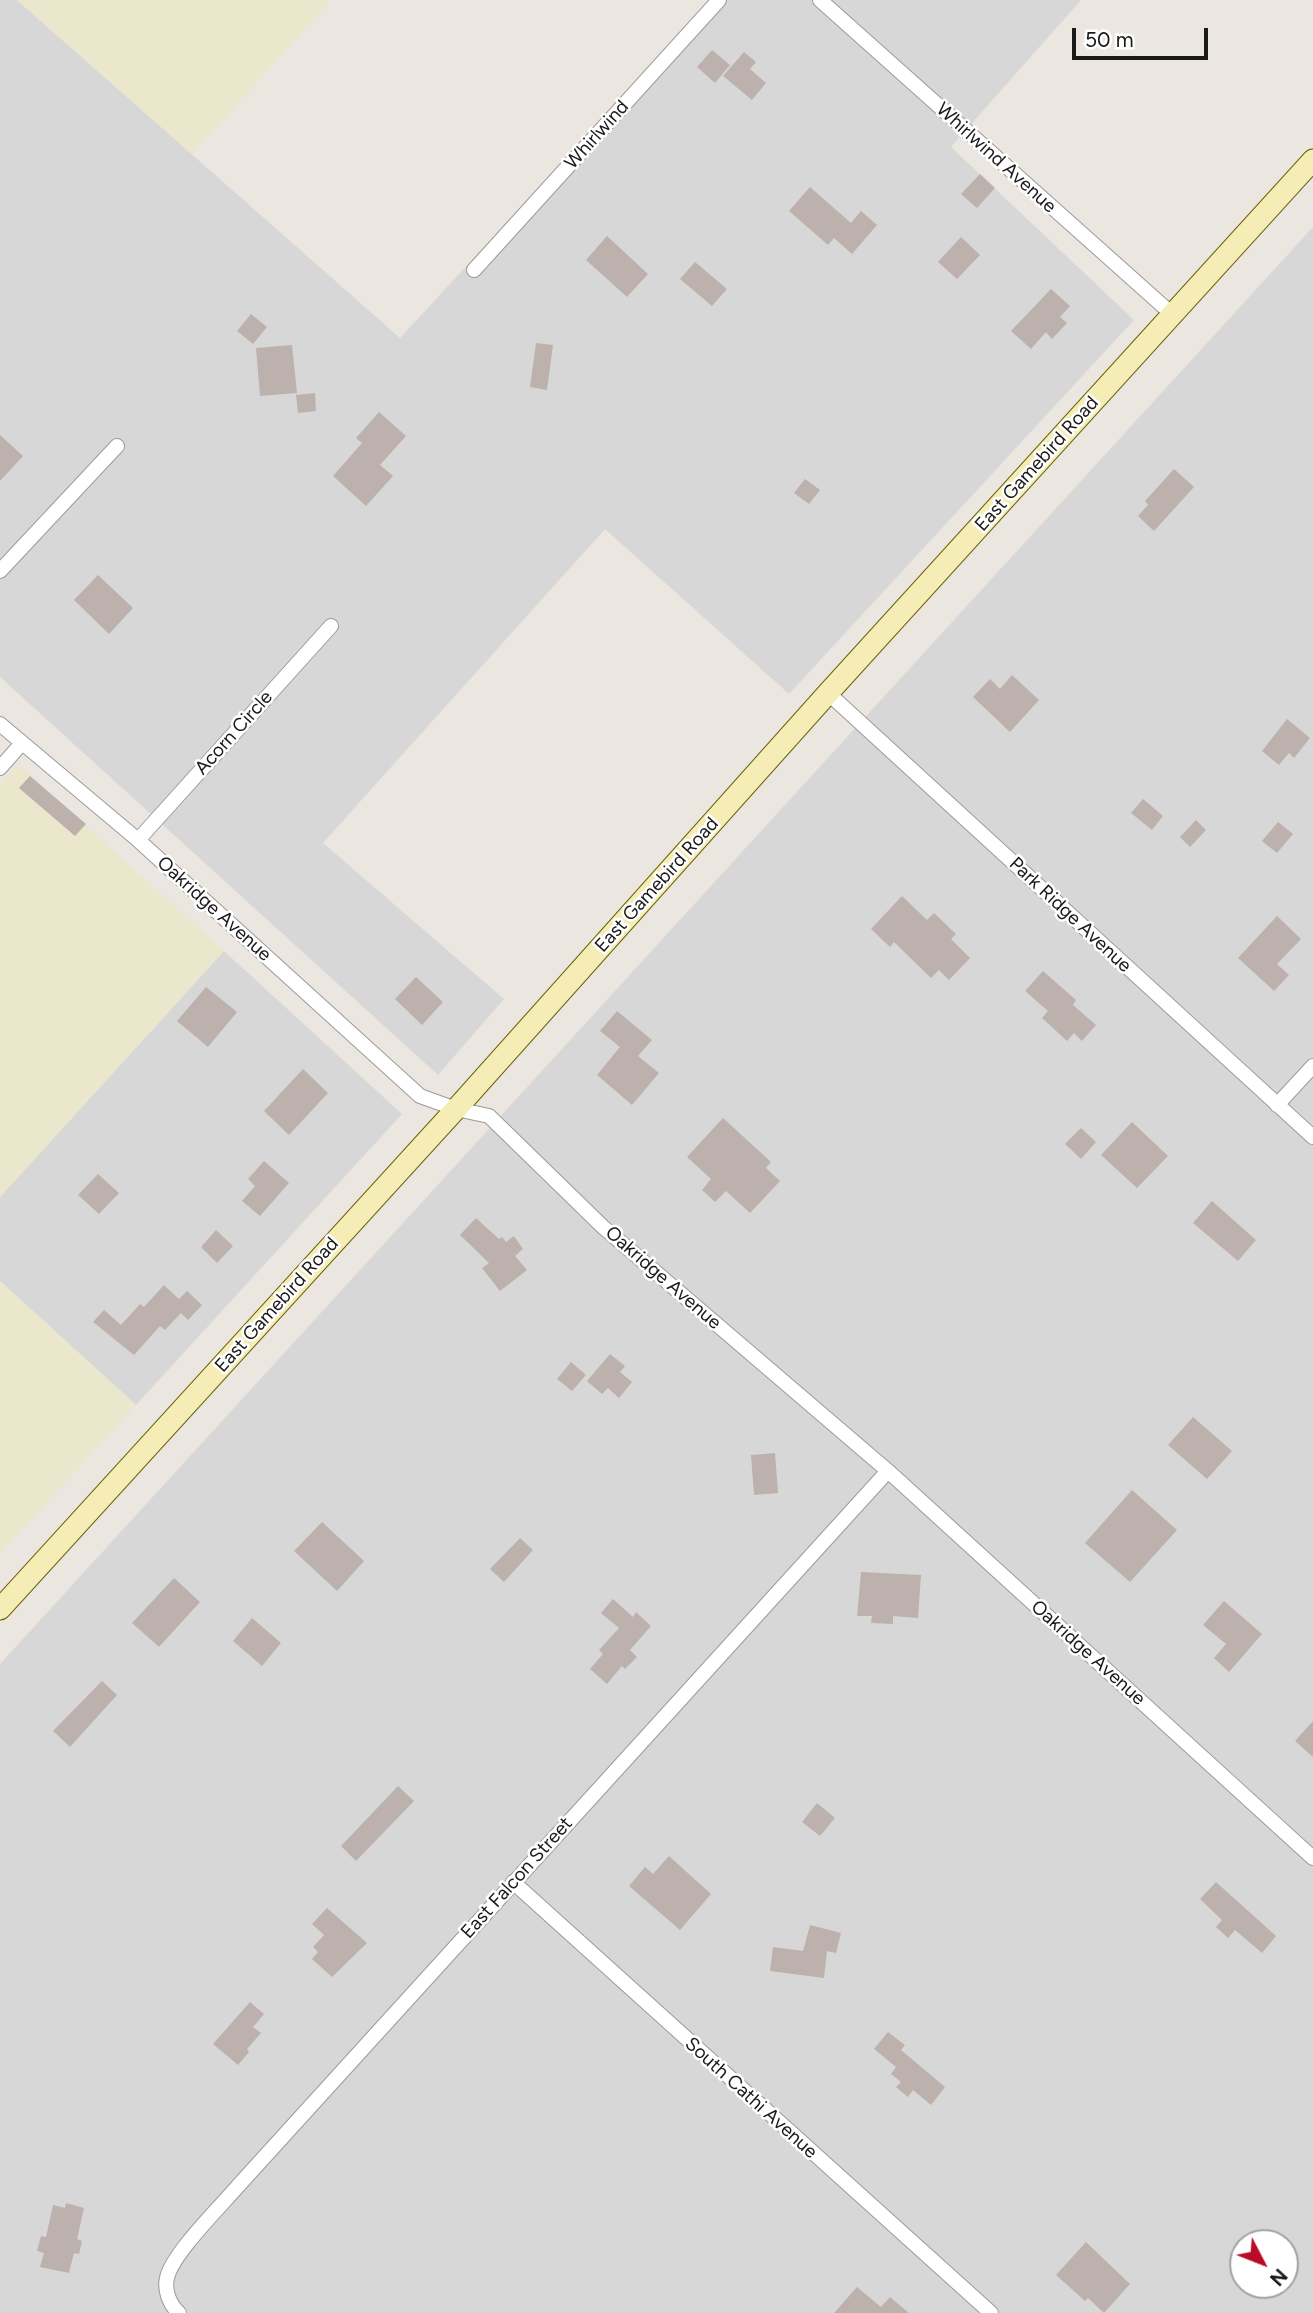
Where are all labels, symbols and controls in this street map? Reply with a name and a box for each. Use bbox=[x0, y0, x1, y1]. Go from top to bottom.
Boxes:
scale bar bbox=[1075, 14, 1212, 58]
text: 50 m bbox=[1085, 27, 1134, 52]
street label: Whirlwind bbox=[560, 96, 634, 174]
street label: Whirlwind Avenue bbox=[931, 98, 1061, 218]
street label: East Gamebird Road bbox=[970, 392, 1104, 536]
street label: Acorn Circle bbox=[190, 686, 278, 780]
street label: East Gamebird Road bbox=[590, 813, 724, 957]
street label: Oakridge Avenue bbox=[152, 852, 276, 966]
street label: Park Ridge Avenue bbox=[1004, 853, 1136, 977]
street label: Oakridge Avenue bbox=[600, 1221, 726, 1335]
street label: East Gamebird Road bbox=[210, 1233, 344, 1377]
street label: Oakridge Avenue bbox=[1026, 1596, 1150, 1710]
street label: East Falcon Street bbox=[456, 1813, 578, 1943]
street label: South Cathi Avenue bbox=[680, 2033, 822, 2163]
north arrow bbox=[1229, 2229, 1299, 2299]
text: N bbox=[1265, 2264, 1292, 2290]

